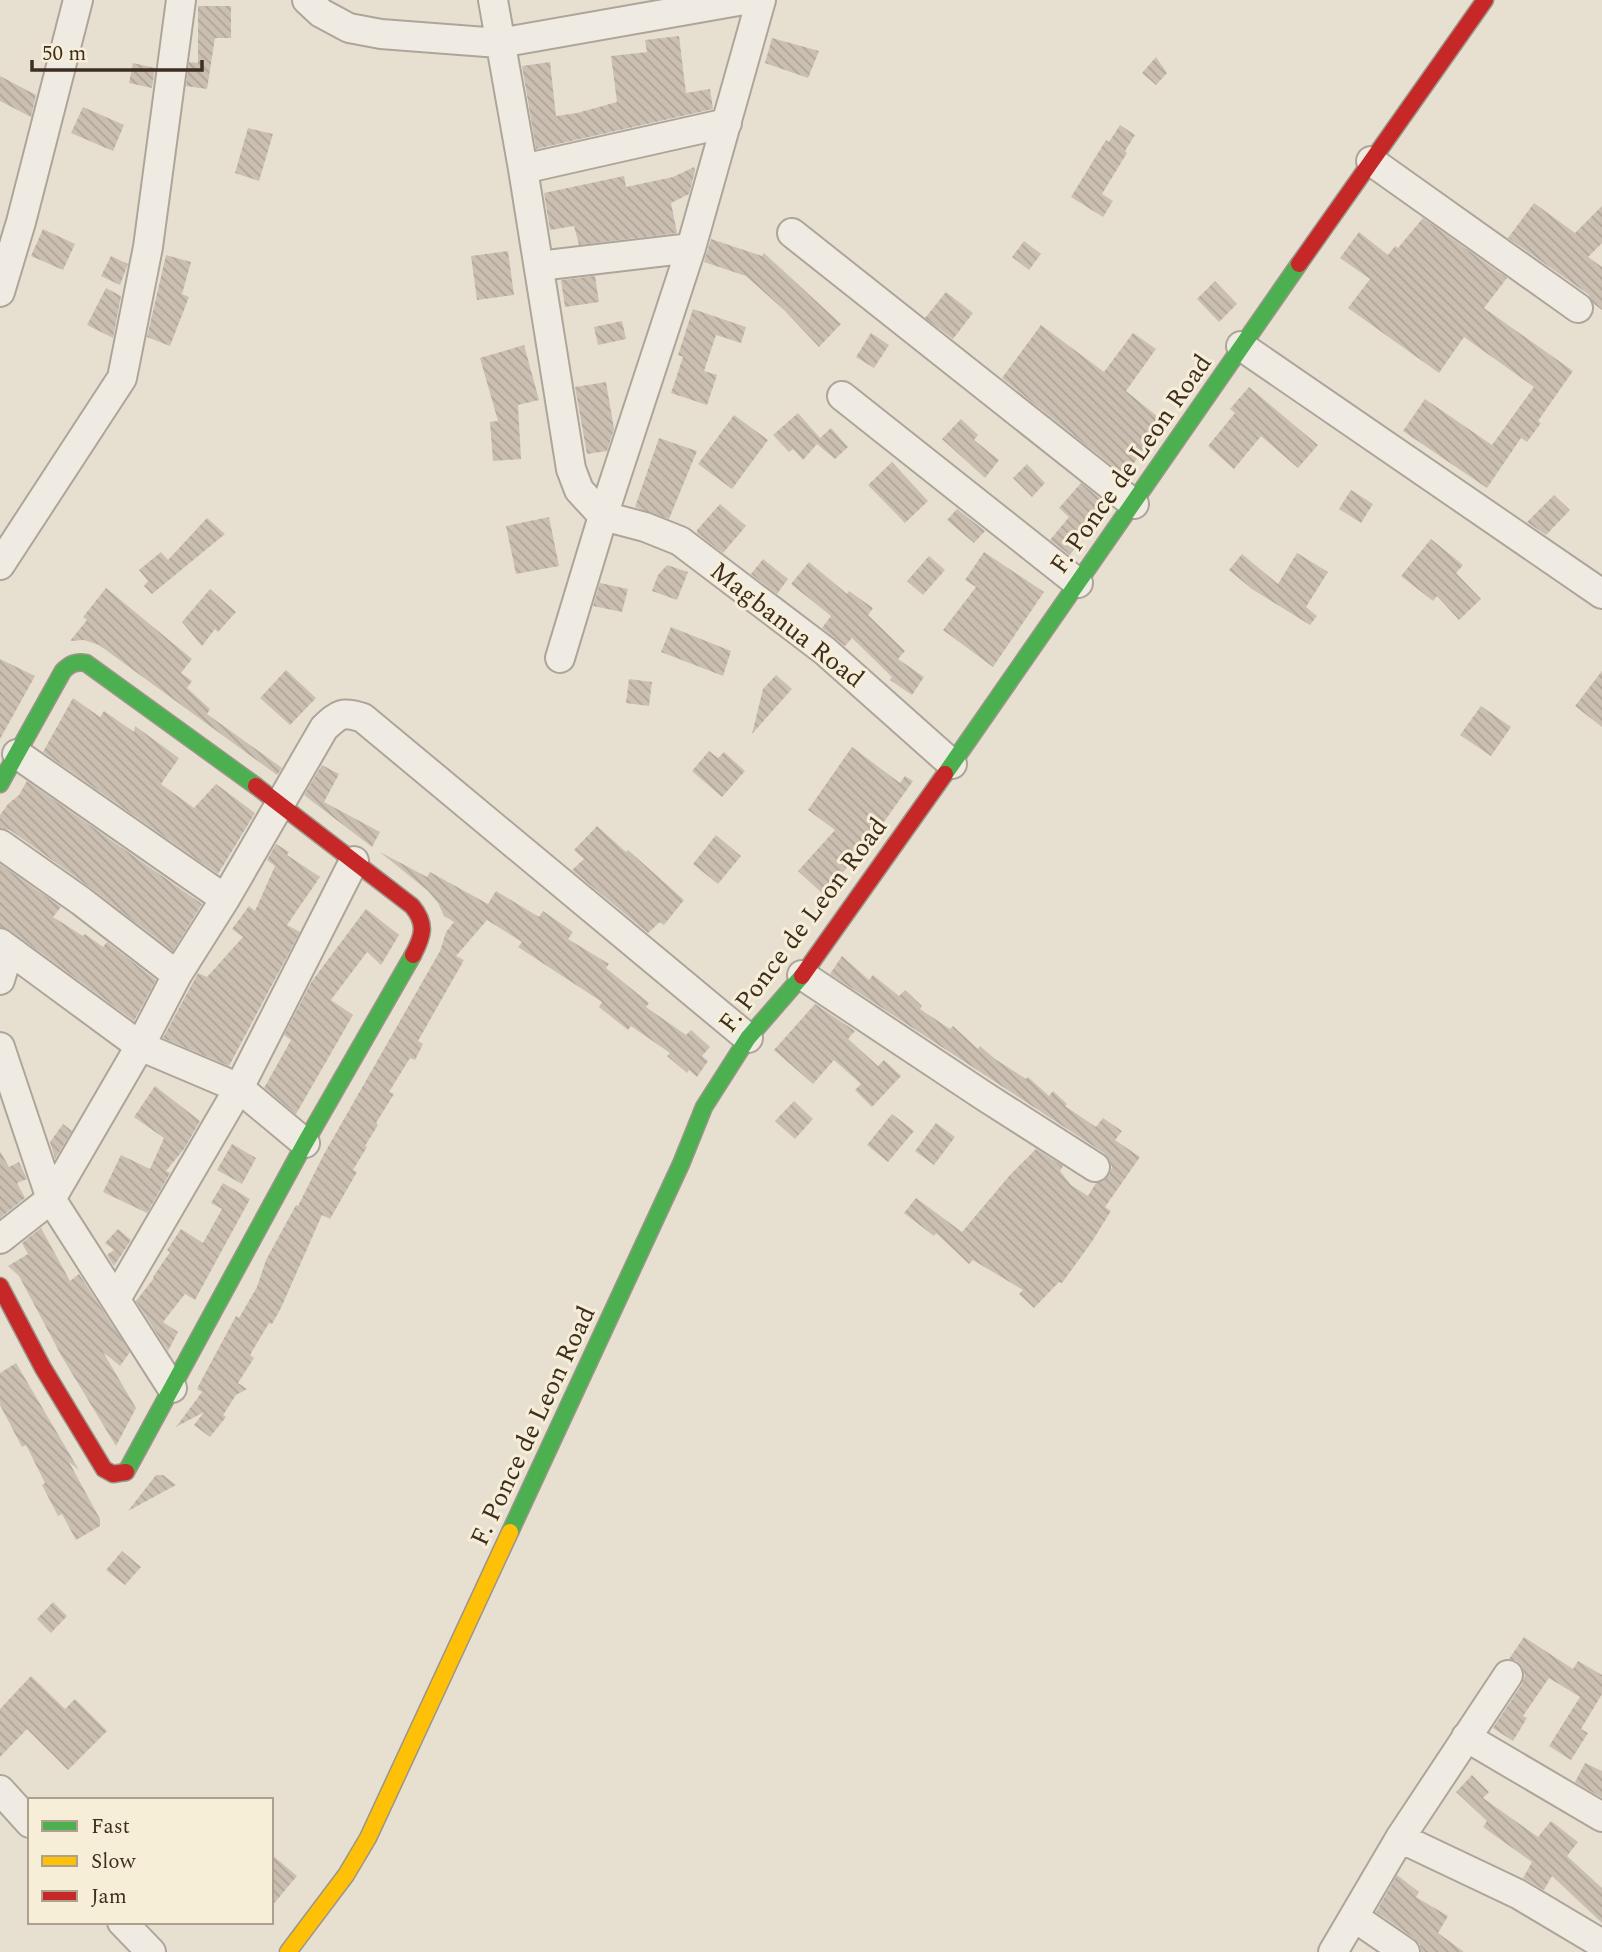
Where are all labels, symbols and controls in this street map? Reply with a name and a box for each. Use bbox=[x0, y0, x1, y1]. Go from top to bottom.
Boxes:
scale bar bbox=[32, 28, 201, 72]
text: 50 m bbox=[42, 38, 86, 70]
street label: F. Ponce de Leon Road bbox=[1040, 346, 1222, 582]
street label: Magbanua Road bbox=[701, 552, 873, 698]
street label: F. Ponce de Leon Road bbox=[709, 809, 897, 1041]
street label: F. Ponce de Leon Road bbox=[460, 1299, 606, 1553]
legend bbox=[28, 1798, 273, 1924]
text: Fast bbox=[91, 1811, 130, 1843]
text: Slow bbox=[91, 1846, 137, 1878]
text: Jam bbox=[91, 1881, 127, 1913]

